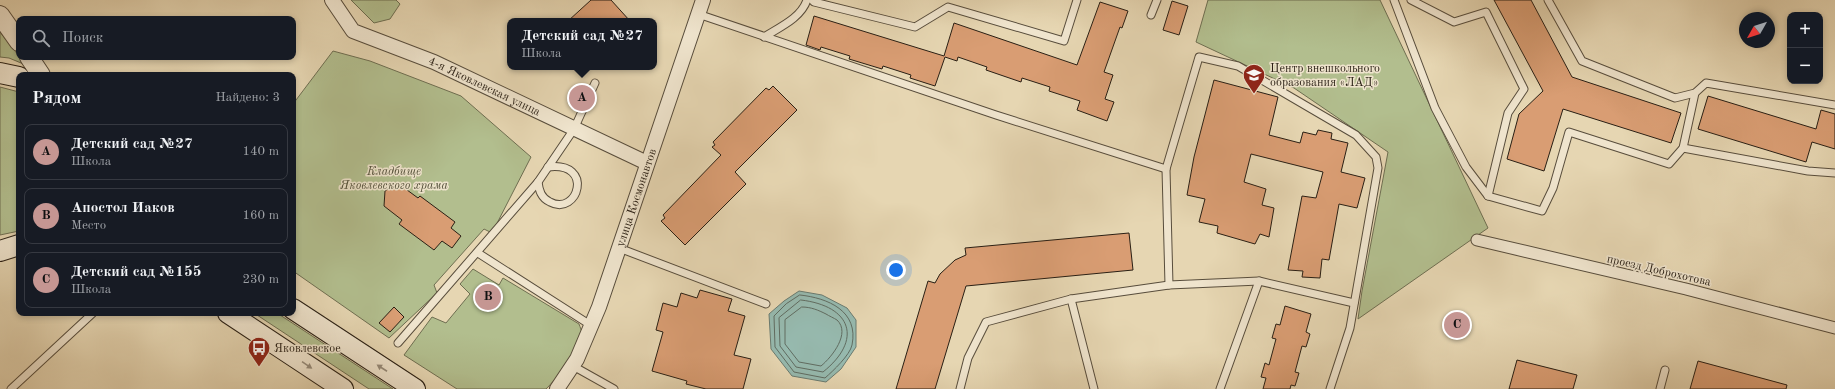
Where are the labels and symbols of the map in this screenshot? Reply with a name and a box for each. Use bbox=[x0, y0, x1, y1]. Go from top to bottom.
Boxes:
north arrow bbox=[1739, 12, 1775, 48]
street label: 4-я Яковлевская улица bbox=[426, 55, 542, 119]
school or university icon: Центр внешкольного образования «ЛАД» bbox=[1241, 62, 1267, 95]
place label: Центр внешкольного образования «ЛАД» bbox=[1270, 63, 1380, 89]
pin: A bbox=[569, 83, 595, 113]
street label: улица Космонавтов bbox=[615, 147, 659, 248]
park label: Кладбище Яковлевского храма bbox=[340, 165, 448, 192]
street label: проезд Доброхотова bbox=[1605, 253, 1712, 289]
your location bbox=[886, 260, 906, 280]
pin: B bbox=[475, 282, 501, 312]
pin: C bbox=[1444, 310, 1470, 340]
bus stop icon: Яковлевское bbox=[246, 335, 272, 368]
place label: Яковлевское bbox=[274, 343, 341, 355]
one-way arrow bbox=[302, 362, 313, 369]
one-way arrow bbox=[377, 364, 387, 372]

